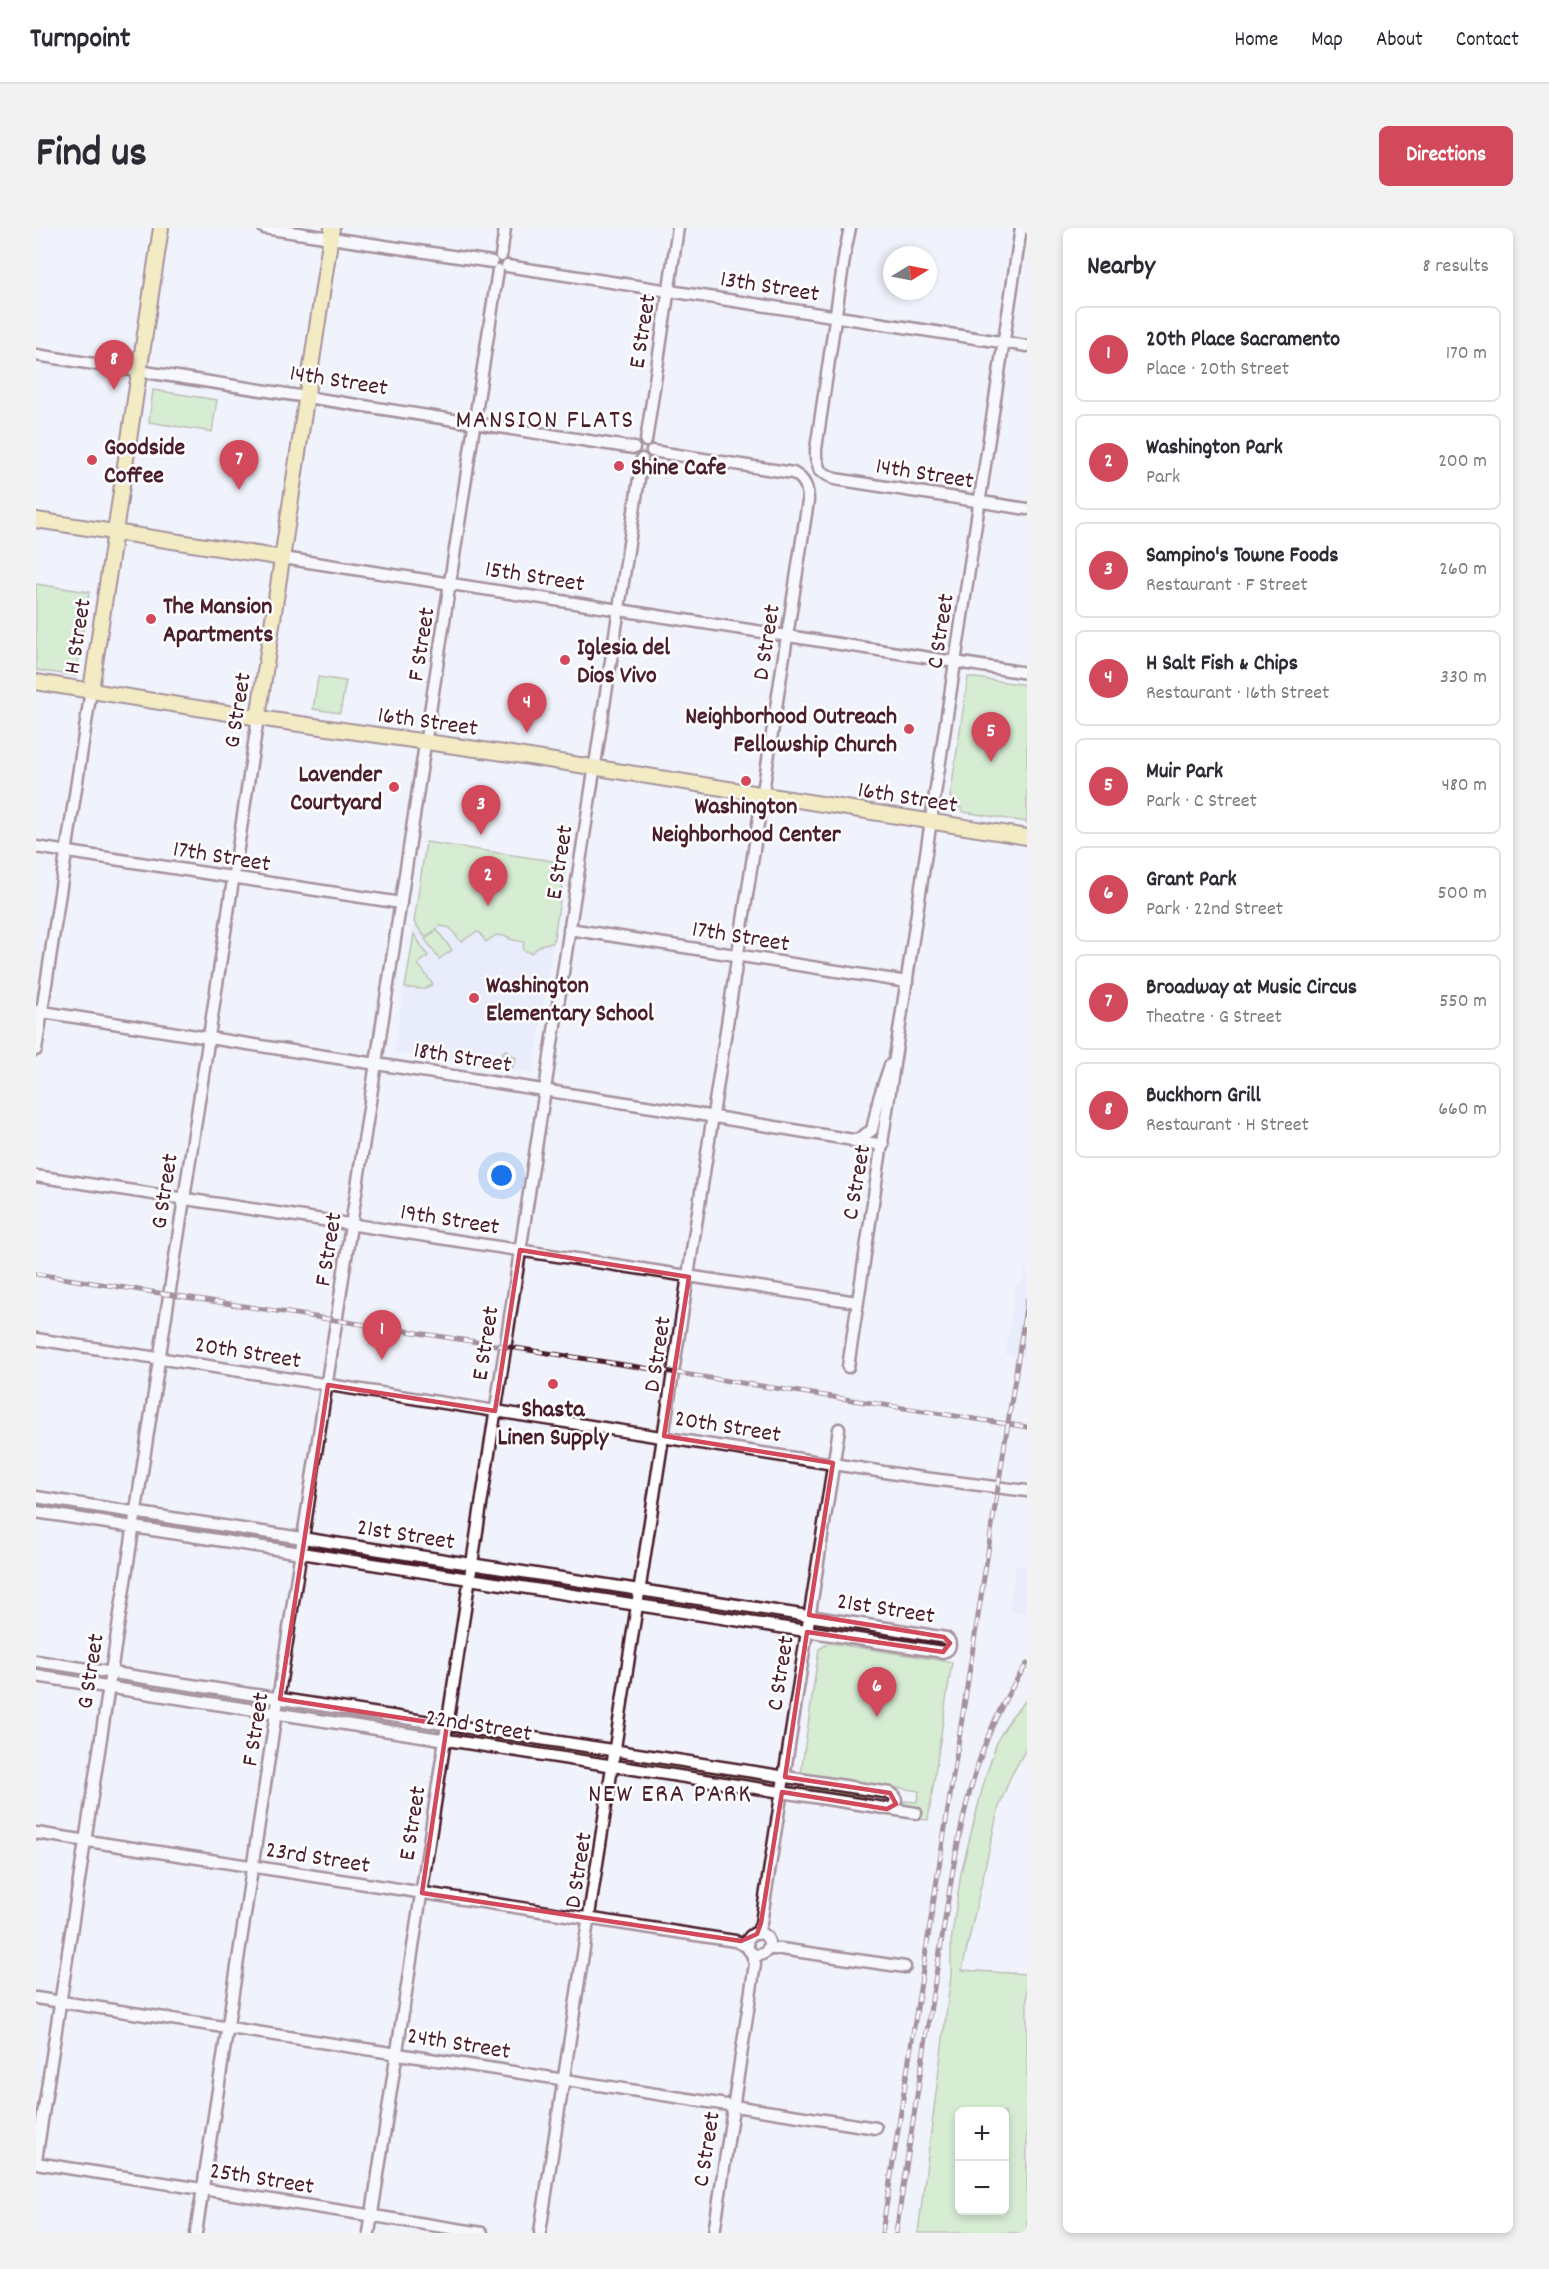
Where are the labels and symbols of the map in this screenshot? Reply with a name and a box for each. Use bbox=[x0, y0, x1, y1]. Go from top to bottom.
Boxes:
north arrow bbox=[883, 246, 937, 300]
street label: 13th Street bbox=[718, 263, 822, 313]
street label: E Street bbox=[621, 292, 667, 371]
pin: 8 bbox=[94, 340, 134, 390]
street label: 14th Street bbox=[287, 357, 390, 407]
district label: MANSION FLATS bbox=[455, 402, 635, 441]
place label: Goodside Coffee bbox=[104, 432, 185, 494]
pin: 7 bbox=[220, 440, 258, 490]
street label: 14th Street bbox=[873, 450, 976, 500]
place label: Shine Cafe bbox=[631, 452, 727, 486]
marker: Goodside Coffee bbox=[85, 453, 99, 467]
marker: Shine Cafe bbox=[612, 459, 626, 473]
street label: 15th Street bbox=[482, 553, 587, 603]
place label: The Mansion Apartments bbox=[163, 591, 273, 653]
street label: C Street bbox=[919, 591, 965, 671]
street label: H Street bbox=[56, 596, 102, 677]
street label: D Street bbox=[745, 602, 791, 683]
street label: F Street bbox=[400, 605, 446, 684]
marker: The Mansion Apartments bbox=[144, 612, 158, 626]
place label: Iglesia del Dios Vivo bbox=[577, 632, 670, 694]
marker: Iglesia del Dios Vivo bbox=[558, 653, 572, 667]
street label: G Street bbox=[216, 670, 262, 751]
pin: 4 bbox=[508, 684, 546, 733]
street label: 16th Street bbox=[375, 699, 480, 747]
place label: Neighborhood Outreach Fellowship Church bbox=[685, 701, 897, 763]
pin: 5 bbox=[972, 712, 1010, 762]
marker: Neighborhood Outreach Fellowship Church bbox=[902, 722, 916, 736]
place label: Lavender Courtyard bbox=[290, 759, 383, 821]
marker: Washington Neighborhood Center bbox=[739, 774, 753, 788]
street label: 16th Street bbox=[855, 774, 960, 824]
marker: Lavender Courtyard bbox=[387, 780, 401, 794]
pin: 3 bbox=[462, 786, 500, 835]
place label: Washington Neighborhood Center bbox=[651, 791, 842, 853]
street label: E Street bbox=[538, 823, 584, 902]
street label: 17th Street bbox=[170, 833, 273, 882]
pin: 2 bbox=[468, 856, 508, 906]
street label: 17th Street bbox=[689, 913, 792, 962]
place label: Washington Elementary School bbox=[486, 970, 654, 1032]
marker: Washington Elementary School bbox=[467, 991, 481, 1005]
street label: 18th Street bbox=[411, 1034, 514, 1083]
street label: C Street bbox=[835, 1142, 881, 1223]
street label: G Street bbox=[143, 1151, 189, 1232]
your location bbox=[487, 1161, 516, 1190]
street label: 19th Street bbox=[398, 1196, 502, 1246]
street label: F Street bbox=[307, 1210, 353, 1289]
street label: E Street bbox=[464, 1304, 510, 1383]
pin: 1 bbox=[362, 1310, 402, 1360]
street label: D Street bbox=[636, 1314, 682, 1395]
street label: 20th Street bbox=[192, 1329, 303, 1379]
marker: Shasta Linen Supply bbox=[546, 1377, 560, 1391]
place label: Shasta Linen Supply bbox=[498, 1394, 610, 1456]
street label: 20th Street bbox=[672, 1403, 783, 1453]
street label: 21st Street bbox=[354, 1511, 457, 1560]
street label: 21st Street bbox=[834, 1585, 937, 1634]
street label: G Street bbox=[69, 1631, 115, 1712]
street label: C Street bbox=[759, 1633, 805, 1713]
pin: 6 bbox=[858, 1668, 896, 1717]
street label: F Street bbox=[234, 1690, 280, 1769]
street label: 22nd Street bbox=[423, 1702, 534, 1752]
district label: NEW ERA PARK bbox=[588, 1776, 752, 1815]
street label: E Street bbox=[391, 1784, 437, 1863]
street label: D Street bbox=[557, 1830, 603, 1911]
street label: 23rd Street bbox=[263, 1834, 372, 1884]
street label: 24th Street bbox=[404, 2020, 513, 2070]
street label: C Street bbox=[685, 2109, 731, 2189]
street label: 25th Street bbox=[207, 2155, 316, 2205]

